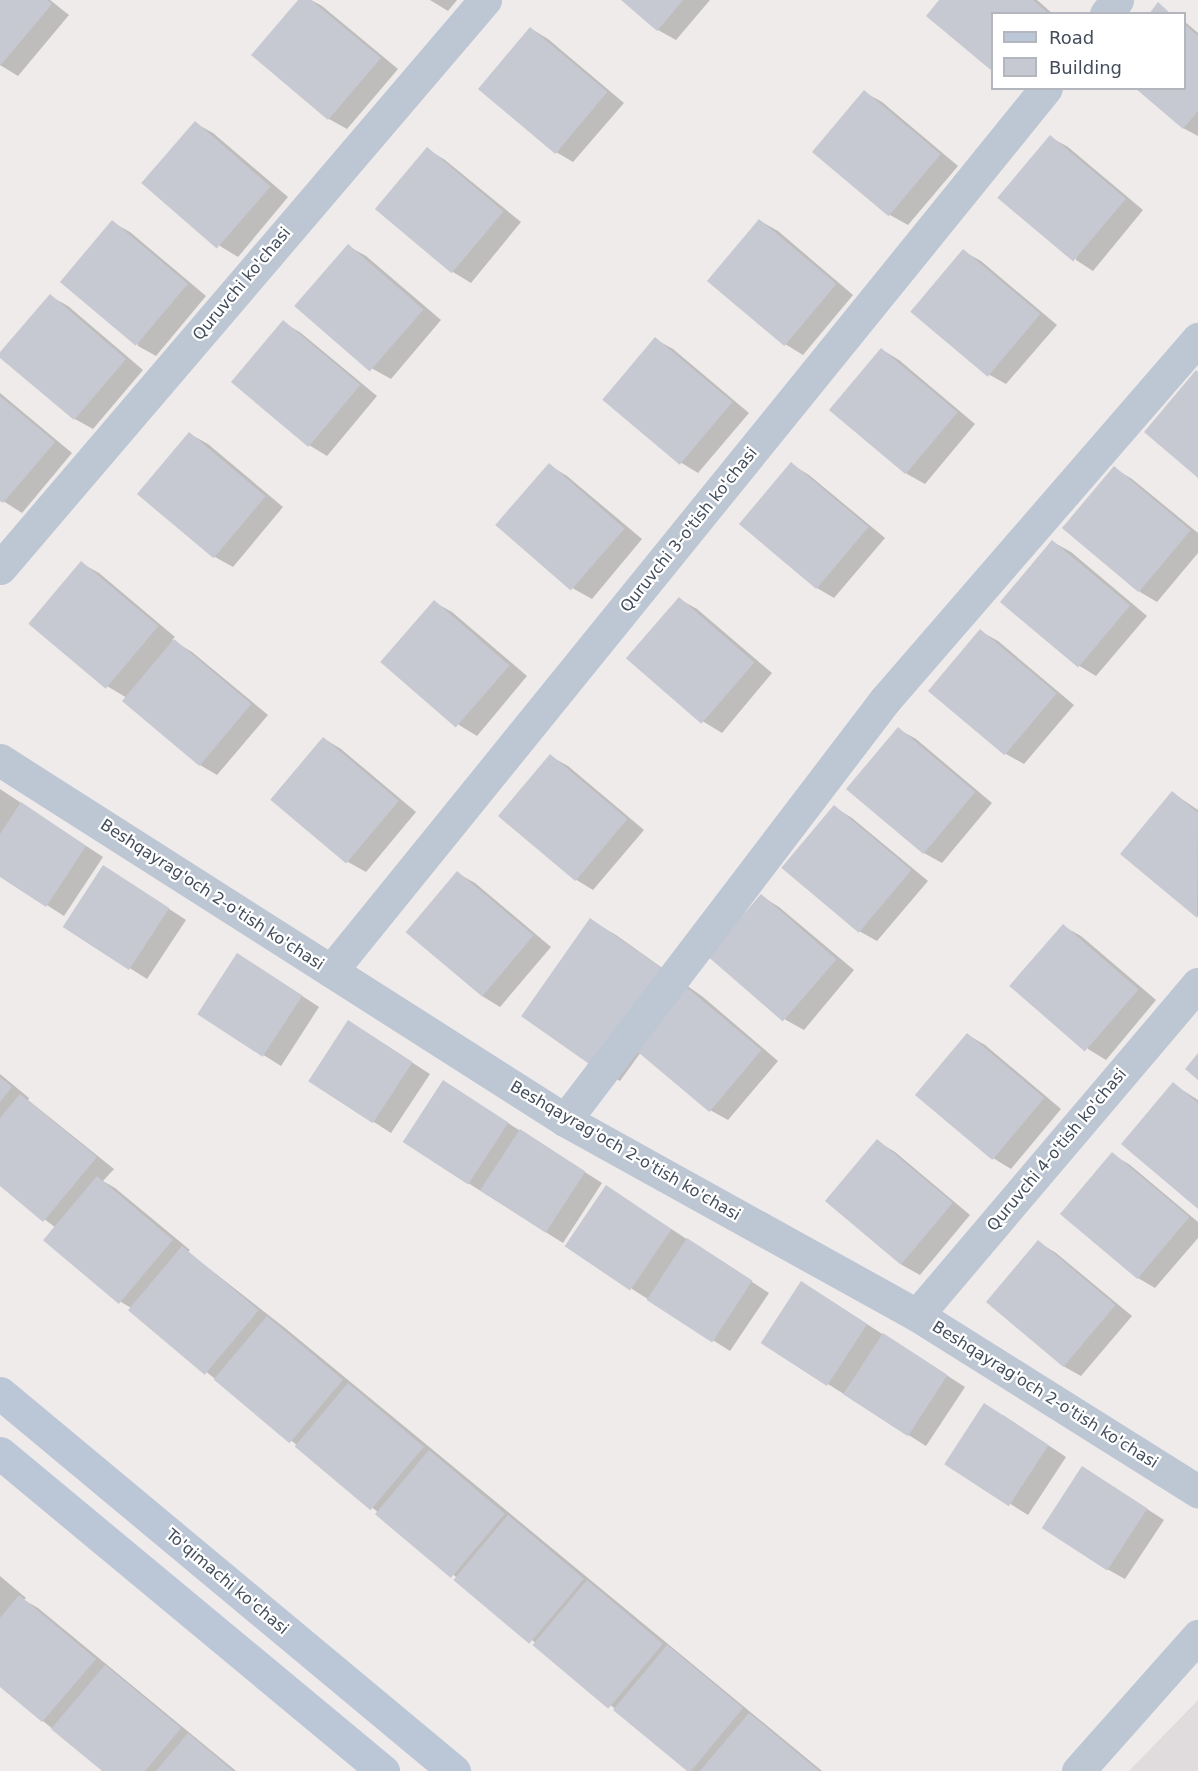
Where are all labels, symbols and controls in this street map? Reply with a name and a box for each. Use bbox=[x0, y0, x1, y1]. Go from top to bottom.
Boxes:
legend bbox=[991, 12, 1186, 90]
text: Road bbox=[1049, 27, 1094, 48]
text: Building bbox=[1049, 57, 1122, 78]
street label: Quruvchi ko'chasi bbox=[189, 224, 295, 344]
street label: Quruvchi 3-o'tish ko'chasi bbox=[617, 444, 761, 616]
street label: Beshqayrag'och 2-o'tish ko'chasi bbox=[97, 815, 327, 975]
street label: Quruvchi 4-o'tish ko'chasi bbox=[983, 1065, 1131, 1235]
street label: Beshqayrag'och 2-o'tish ko'chasi bbox=[506, 1077, 744, 1225]
street label: Beshqayrag'och 2-o'tish ko'chasi bbox=[929, 1317, 1161, 1473]
street label: To'qimachi ko'chasi bbox=[162, 1525, 292, 1639]

